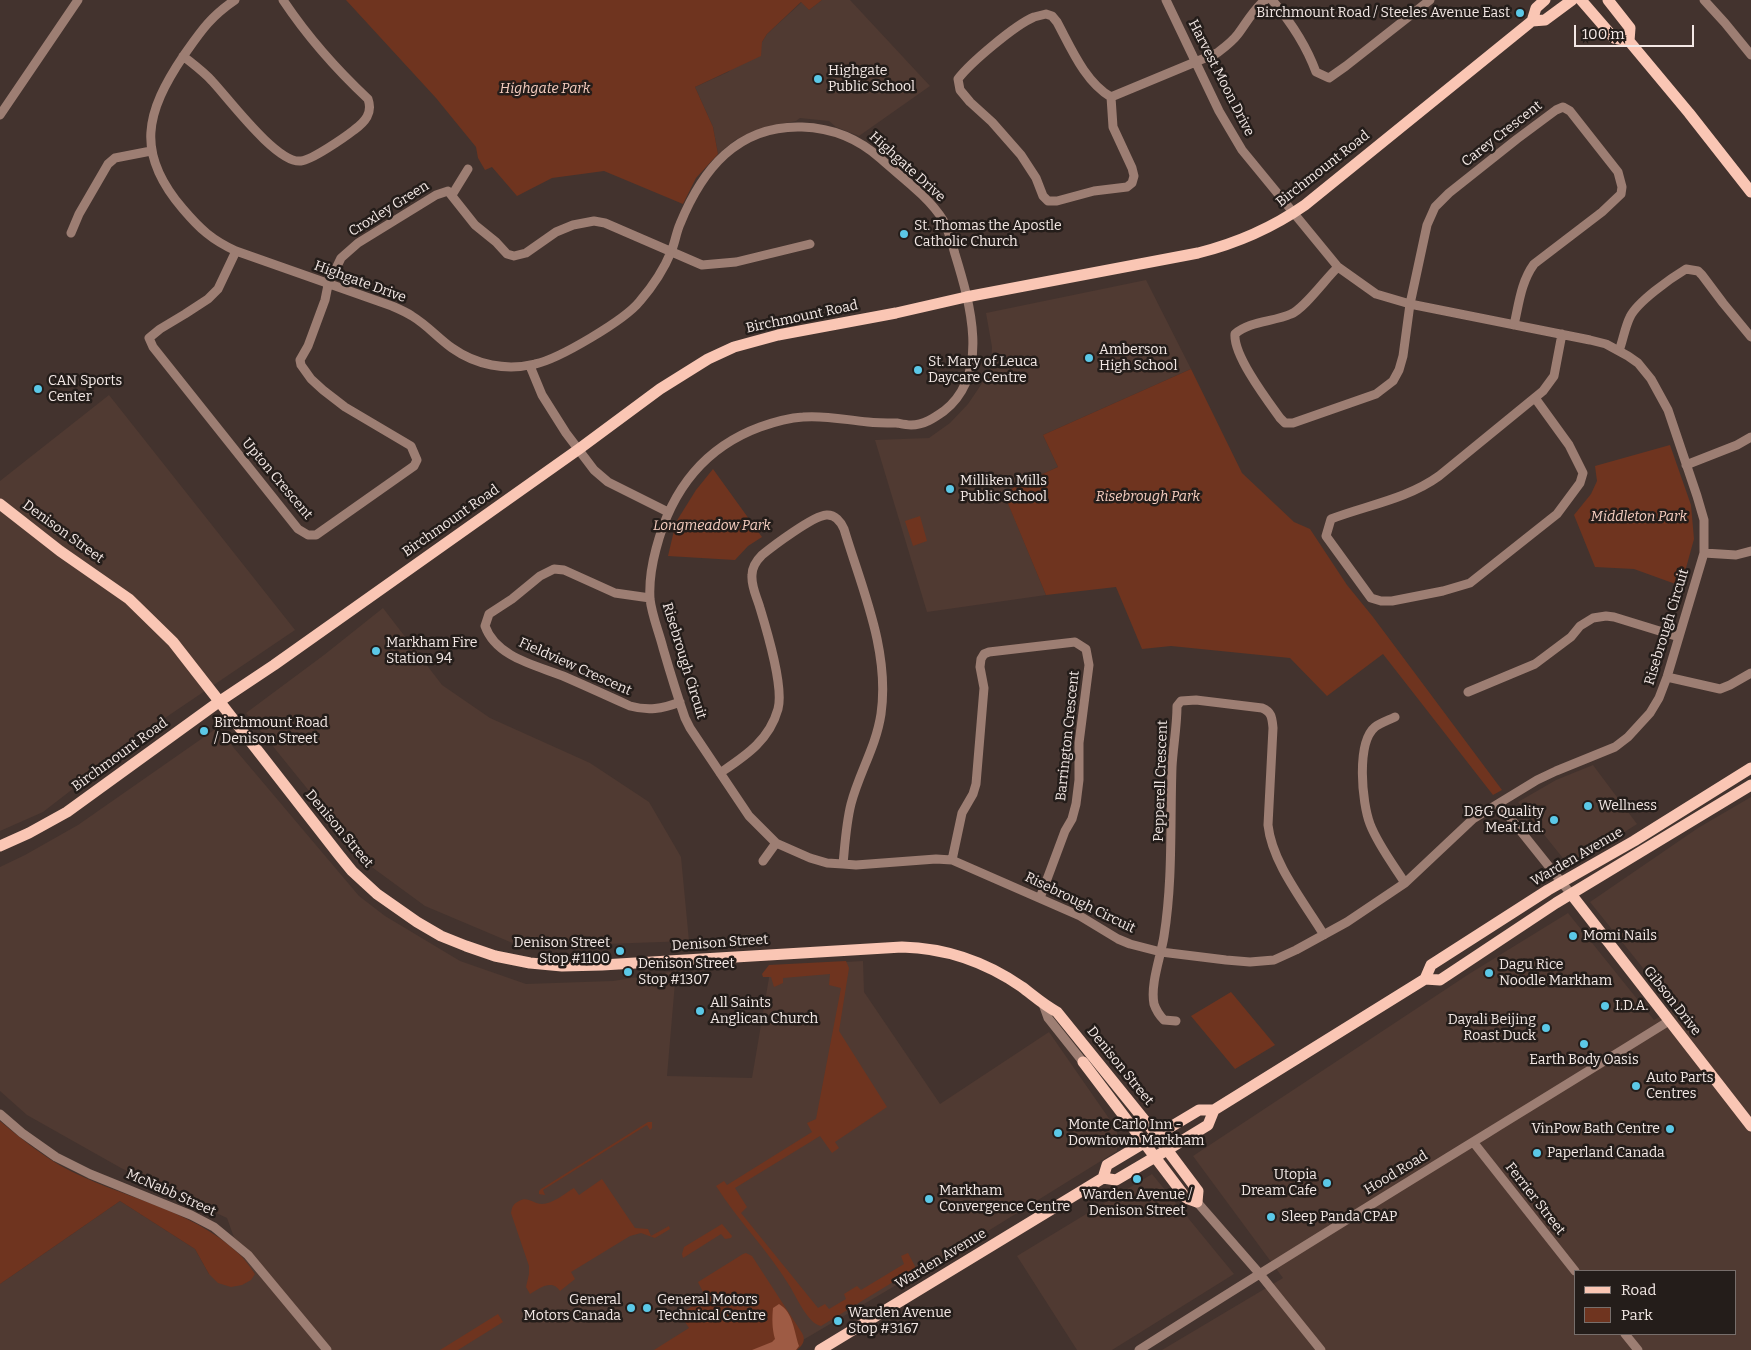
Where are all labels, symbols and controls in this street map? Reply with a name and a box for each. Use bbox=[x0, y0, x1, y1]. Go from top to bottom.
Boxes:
place label: Birchmount Road / Steeles Avenue East bbox=[1256, 5, 1510, 21]
marker: Birchmount Road / Steeles Avenue East bbox=[1514, 7, 1526, 19]
scale bar bbox=[1576, 15, 1696, 47]
street label: Harvest Moon Drive bbox=[1184, 17, 1258, 139]
text: 100 m bbox=[1582, 25, 1625, 43]
place label: Highgate Public School bbox=[828, 63, 915, 95]
marker: Highgate Public School bbox=[812, 73, 824, 85]
park label: Highgate Park bbox=[500, 81, 590, 97]
street label: Carey Crescent bbox=[1459, 97, 1545, 171]
street label: Birchmount Road bbox=[1273, 127, 1373, 211]
street label: Highgate Drive bbox=[865, 128, 949, 206]
street label: Croxley Green bbox=[346, 178, 432, 240]
place label: St. Thomas the Apostle Catholic Church bbox=[914, 218, 1062, 250]
marker: St. Thomas the Apostle Catholic Church bbox=[898, 228, 910, 240]
street label: Highgate Drive bbox=[312, 258, 408, 306]
street label: Birchmount Road bbox=[744, 297, 860, 337]
place label: Amberson High School bbox=[1099, 342, 1177, 374]
marker: Amberson High School bbox=[1083, 352, 1095, 364]
place label: St. Mary of Leuca Daycare Centre bbox=[928, 354, 1038, 387]
marker: St. Mary of Leuca Daycare Centre bbox=[912, 364, 924, 376]
place label: CAN Sports Center bbox=[48, 373, 122, 406]
marker: CAN Sports Center bbox=[32, 383, 44, 395]
street label: Upton Crescent bbox=[238, 435, 316, 523]
place label: Milliken Mills Public School bbox=[960, 473, 1047, 506]
street label: Birchmount Road bbox=[399, 481, 503, 561]
marker: Milliken Mills Public School bbox=[944, 483, 956, 495]
park label: Risebrough Park bbox=[1096, 489, 1200, 505]
street label: Denison Street bbox=[19, 497, 107, 567]
park label: Middleton Park bbox=[1591, 509, 1687, 525]
park label: Longmeadow Park bbox=[653, 518, 771, 534]
street label: Risebrough Circuit bbox=[1641, 567, 1693, 687]
street label: Risebrough Circuit bbox=[658, 601, 710, 721]
place label: Markham Fire Station 94 bbox=[386, 635, 477, 668]
street label: Fieldview Crescent bbox=[516, 635, 634, 699]
marker: Markham Fire Station 94 bbox=[370, 645, 382, 657]
street label: Barrington Crescent bbox=[1053, 670, 1083, 802]
street label: Birchmount Road bbox=[69, 715, 171, 795]
place label: Birchmount Road / Denison Street bbox=[214, 715, 328, 748]
street label: Pepperell Crescent bbox=[1150, 720, 1172, 842]
marker: Birchmount Road / Denison Street bbox=[198, 725, 210, 737]
street label: Denison Street bbox=[302, 787, 376, 871]
place label: Wellness bbox=[1598, 798, 1657, 814]
marker: Wellness bbox=[1582, 800, 1594, 812]
place label: D&G Quality Meat Ltd. bbox=[1464, 804, 1544, 836]
marker: D&G Quality Meat Ltd. bbox=[1548, 814, 1560, 826]
street label: Warden Avenue bbox=[1528, 824, 1626, 890]
street label: Risebrough Circuit bbox=[1022, 869, 1138, 937]
place label: Momi Nails bbox=[1583, 928, 1657, 944]
marker: Momi Nails bbox=[1567, 930, 1579, 942]
street label: Denison Street bbox=[671, 931, 769, 955]
place label: Denison Street Stop #1100 bbox=[513, 935, 610, 968]
marker: Denison Street Stop #1100 bbox=[614, 945, 626, 957]
place label: Denison Street Stop #1307 bbox=[638, 956, 735, 989]
place label: Dagu Rice Noodle Markham bbox=[1499, 957, 1612, 990]
street label: Gibson Drive bbox=[1640, 963, 1704, 1039]
marker: Denison Street Stop #1307 bbox=[622, 966, 634, 978]
marker: Dagu Rice Noodle Markham bbox=[1483, 967, 1495, 979]
place label: All Saints Anglican Church bbox=[710, 995, 818, 1028]
place label: I.D.A. bbox=[1615, 998, 1649, 1014]
marker: I.D.A. bbox=[1599, 1000, 1611, 1012]
marker: All Saints Anglican Church bbox=[694, 1005, 706, 1017]
place label: Dayali Beijing Roast Duck bbox=[1448, 1012, 1536, 1044]
marker: Dayali Beijing Roast Duck bbox=[1540, 1022, 1552, 1034]
street label: Denison Street bbox=[1083, 1023, 1157, 1109]
marker: Earth Body Oasis bbox=[1578, 1038, 1590, 1050]
place label: Earth Body Oasis bbox=[1529, 1052, 1639, 1068]
place label: Auto Parts Centres bbox=[1646, 1070, 1713, 1102]
marker: Auto Parts Centres bbox=[1630, 1080, 1642, 1092]
place label: Monte Carlo Inn - Downtown Markham bbox=[1068, 1117, 1204, 1150]
place label: VinPow Bath Centre bbox=[1531, 1121, 1660, 1137]
marker: VinPow Bath Centre bbox=[1664, 1123, 1676, 1135]
marker: Monte Carlo Inn - Downtown Markham bbox=[1052, 1127, 1064, 1139]
place label: Paperland Canada bbox=[1547, 1145, 1665, 1161]
marker: Paperland Canada bbox=[1531, 1147, 1543, 1159]
street label: Hood Road bbox=[1361, 1148, 1431, 1198]
street label: Ferrier Street bbox=[1502, 1159, 1568, 1239]
street label: McNabb Street bbox=[124, 1166, 218, 1220]
place label: Utopia Dream Cafe bbox=[1241, 1167, 1317, 1200]
marker: Warden Avenue / Denison Street bbox=[1131, 1173, 1143, 1185]
marker: Utopia Dream Cafe bbox=[1321, 1177, 1333, 1189]
place label: Markham Convergence Centre bbox=[939, 1183, 1070, 1216]
place label: Warden Avenue / Denison Street bbox=[1082, 1187, 1192, 1220]
marker: Markham Convergence Centre bbox=[923, 1193, 935, 1205]
place label: Sleep Panda CPAP bbox=[1281, 1209, 1397, 1225]
marker: Sleep Panda CPAP bbox=[1265, 1211, 1277, 1223]
street label: Warden Avenue bbox=[892, 1225, 990, 1293]
legend bbox=[1574, 1270, 1736, 1335]
text: Road bbox=[1621, 1281, 1656, 1299]
place label: General Motors Canada bbox=[524, 1292, 621, 1324]
place label: General Motors Technical Centre bbox=[657, 1292, 766, 1324]
marker: General Motors Canada bbox=[625, 1302, 637, 1314]
marker: General Motors Technical Centre bbox=[641, 1302, 653, 1314]
place label: Warden Avenue Stop #3167 bbox=[848, 1305, 952, 1338]
text: Park bbox=[1621, 1306, 1653, 1324]
marker: Warden Avenue Stop #3167 bbox=[832, 1315, 844, 1327]

